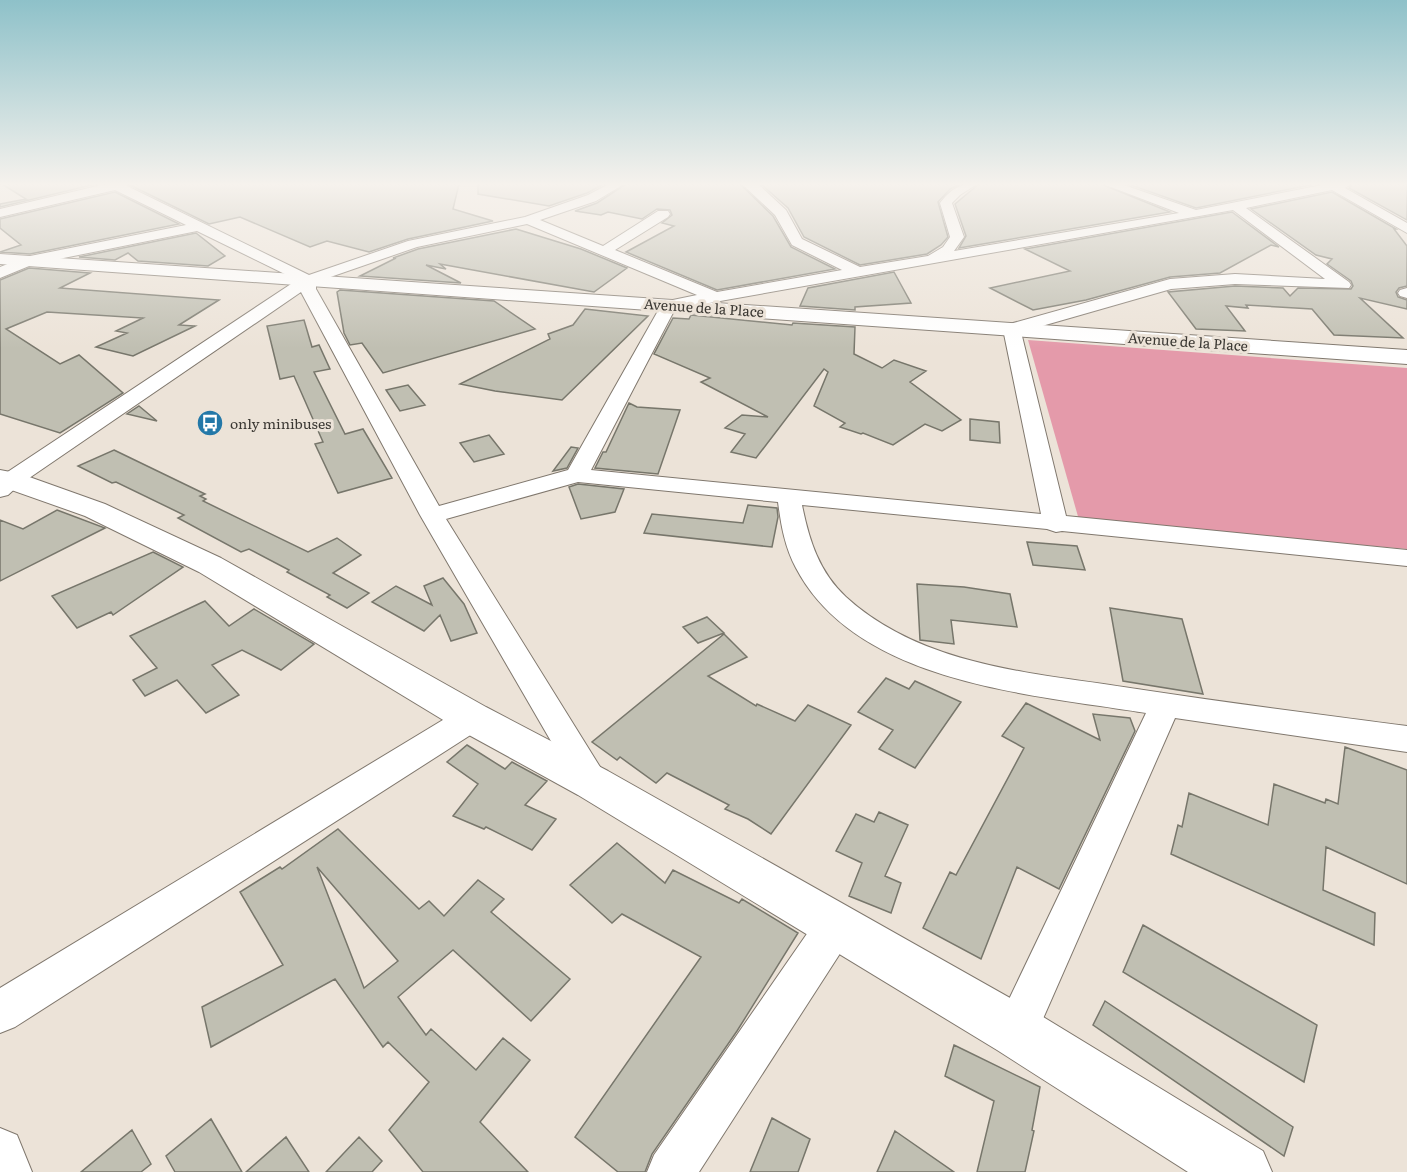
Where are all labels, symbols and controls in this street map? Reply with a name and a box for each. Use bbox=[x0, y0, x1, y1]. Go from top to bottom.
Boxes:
street label: Avenue de la Place bbox=[643, 293, 765, 321]
street label: Avenue de la Place bbox=[1127, 327, 1249, 355]
bus stop icon: only minibuses bbox=[195, 408, 225, 438]
place label: only minibuses bbox=[230, 413, 331, 433]

